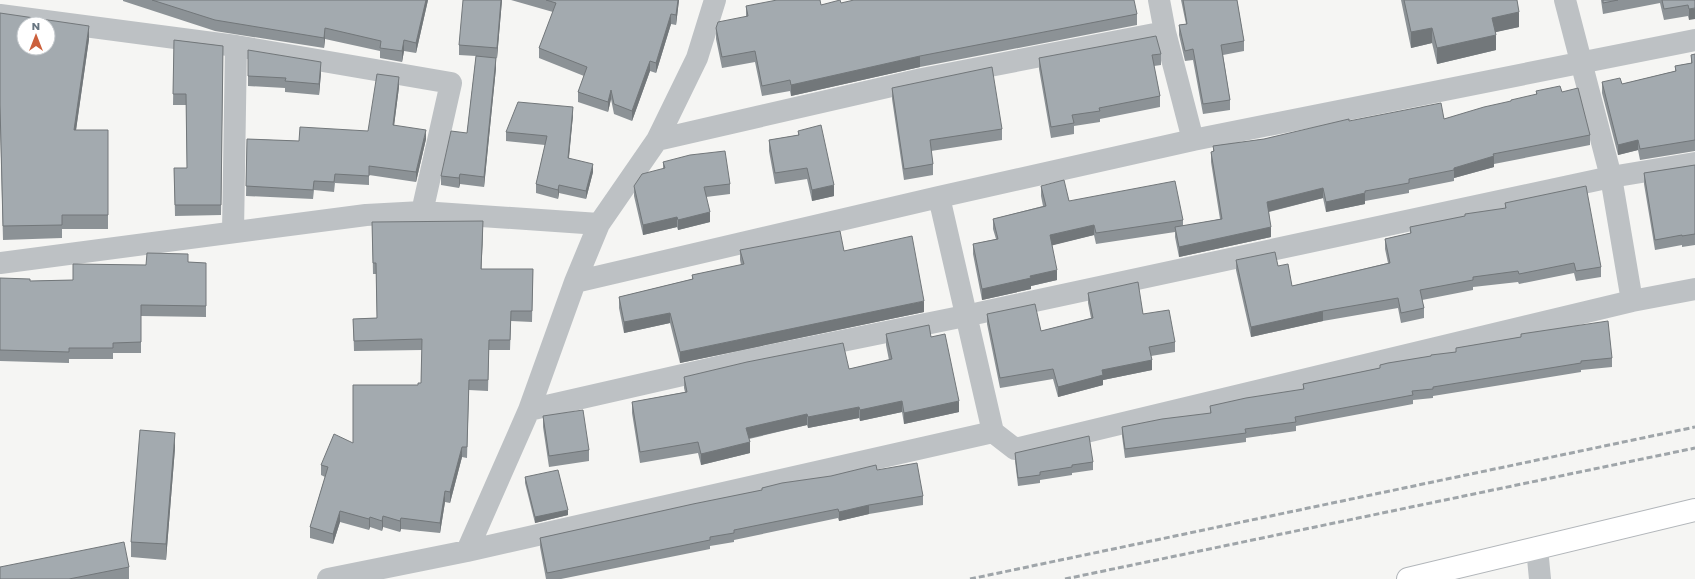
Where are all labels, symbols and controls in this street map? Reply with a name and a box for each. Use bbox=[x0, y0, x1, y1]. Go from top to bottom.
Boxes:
north arrow bbox=[16, 16, 56, 56]
text: N bbox=[32, 18, 40, 34]

